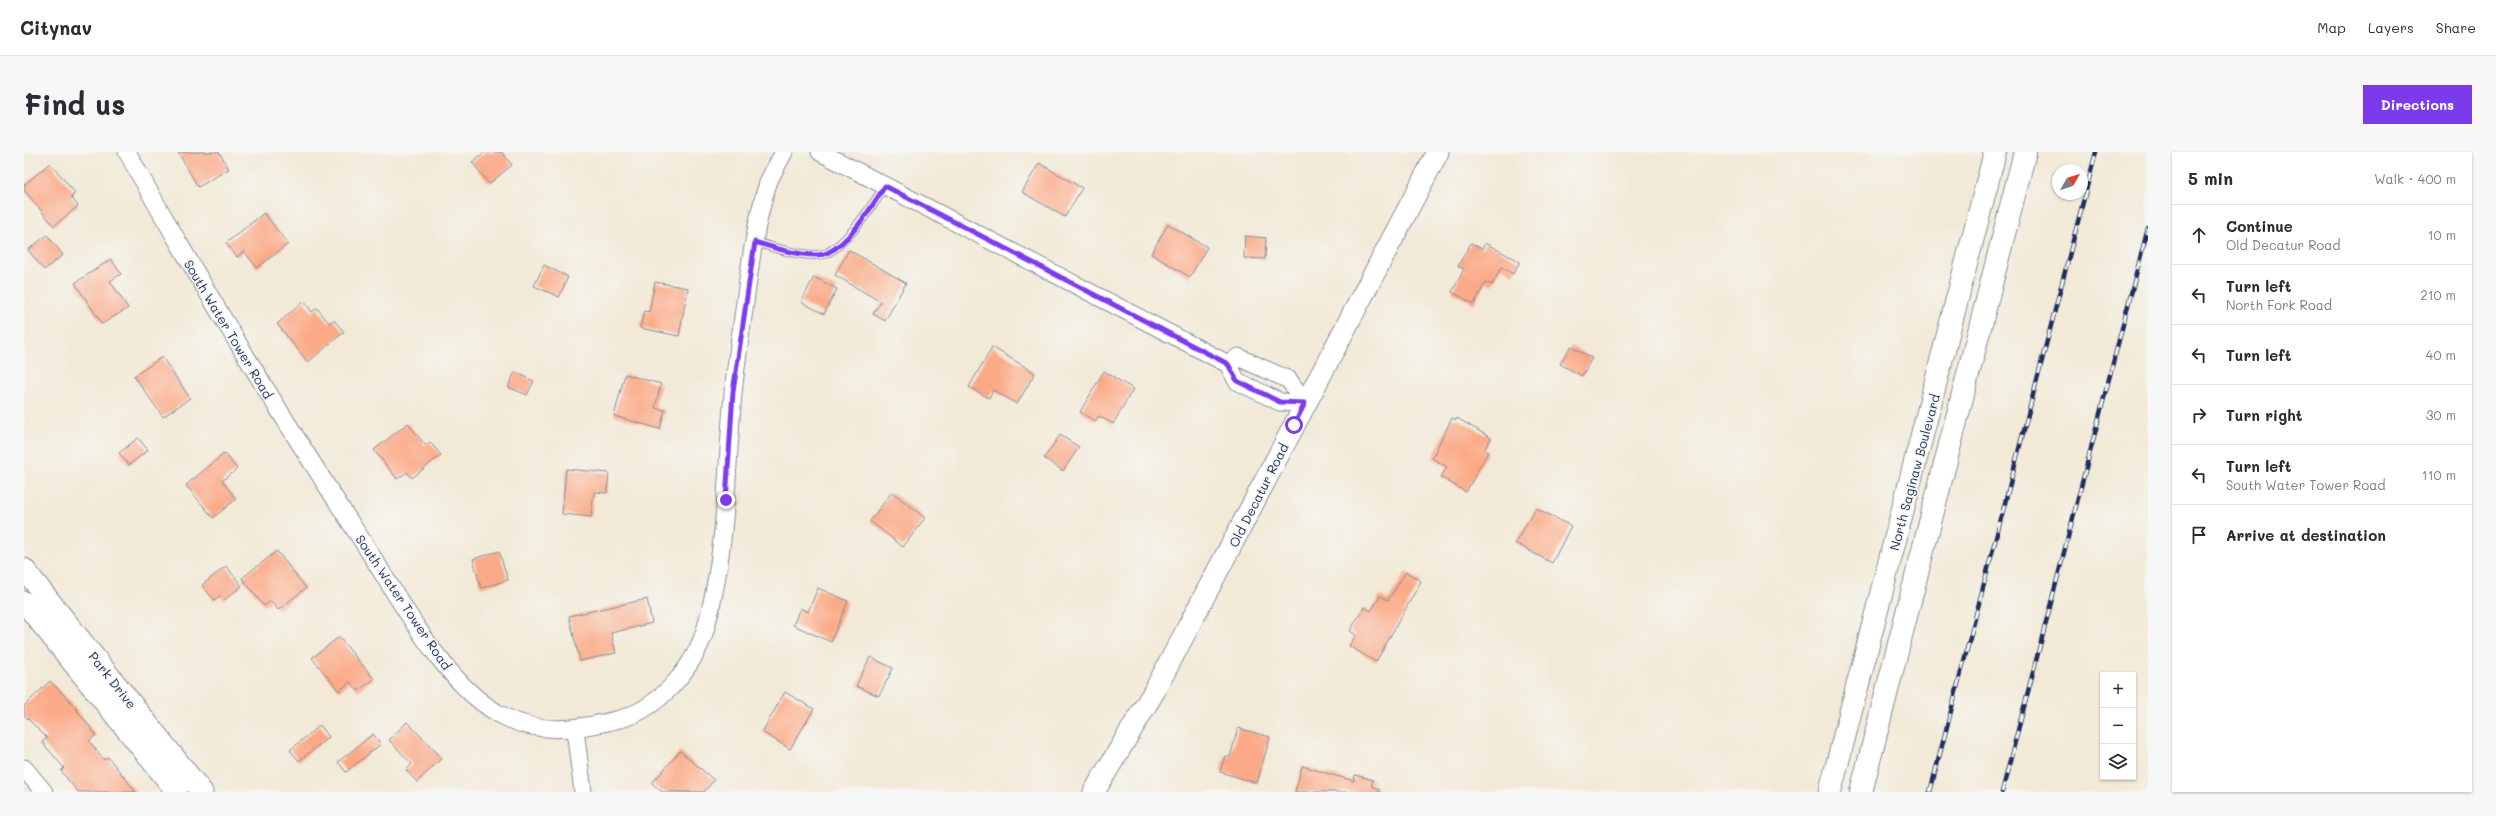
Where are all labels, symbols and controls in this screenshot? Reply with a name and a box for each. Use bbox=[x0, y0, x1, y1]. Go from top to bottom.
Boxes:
text: Citynav bbox=[20, 15, 92, 40]
text: Map bbox=[2317, 18, 2346, 37]
text: Layers bbox=[2368, 18, 2414, 37]
text: Share bbox=[2436, 18, 2476, 37]
button: Directions bbox=[2363, 85, 2472, 124]
text: Find us bbox=[24, 86, 125, 122]
north arrow bbox=[2052, 164, 2088, 200]
text: 5 min bbox=[2188, 167, 2233, 189]
text: Walk · 400 m bbox=[2374, 170, 2456, 187]
text: Continue bbox=[2226, 216, 2293, 236]
icon: ahead bbox=[2188, 224, 2210, 246]
text: 10 m bbox=[2428, 226, 2456, 243]
text: Old Decatur Road bbox=[2226, 236, 2341, 253]
street label: South Water Tower Road bbox=[181, 256, 277, 402]
text: Turn left bbox=[2226, 276, 2291, 296]
icon: left bbox=[2188, 284, 2210, 306]
text: 210 m bbox=[2420, 286, 2456, 303]
text: North Fork Road bbox=[2226, 296, 2332, 313]
icon: left bbox=[2188, 344, 2210, 366]
text: Turn left bbox=[2226, 345, 2291, 365]
text: 40 m bbox=[2426, 346, 2456, 363]
street label: North Saginaw Boulevard bbox=[1885, 392, 1943, 552]
icon: right bbox=[2188, 404, 2210, 426]
text: Turn right bbox=[2226, 405, 2303, 425]
text: 30 m bbox=[2426, 406, 2456, 423]
route start bbox=[1285, 416, 1303, 434]
street label: Old Decatur Road bbox=[1224, 440, 1292, 550]
text: Turn left bbox=[2226, 456, 2291, 476]
icon: left bbox=[2188, 464, 2210, 486]
text: 110 m bbox=[2422, 466, 2456, 483]
text: South Water Tower Road bbox=[2226, 476, 2385, 493]
route end bbox=[717, 491, 735, 509]
icon: arrive bbox=[2188, 524, 2210, 546]
text: Arrive at destination bbox=[2226, 525, 2386, 545]
street label: South Water Tower Road bbox=[352, 531, 456, 673]
street label: Park Drive bbox=[85, 648, 141, 712]
map controls bbox=[2100, 672, 2136, 780]
button: + bbox=[2100, 672, 2136, 708]
button: − bbox=[2100, 708, 2136, 744]
button: layers bbox=[2100, 744, 2136, 780]

